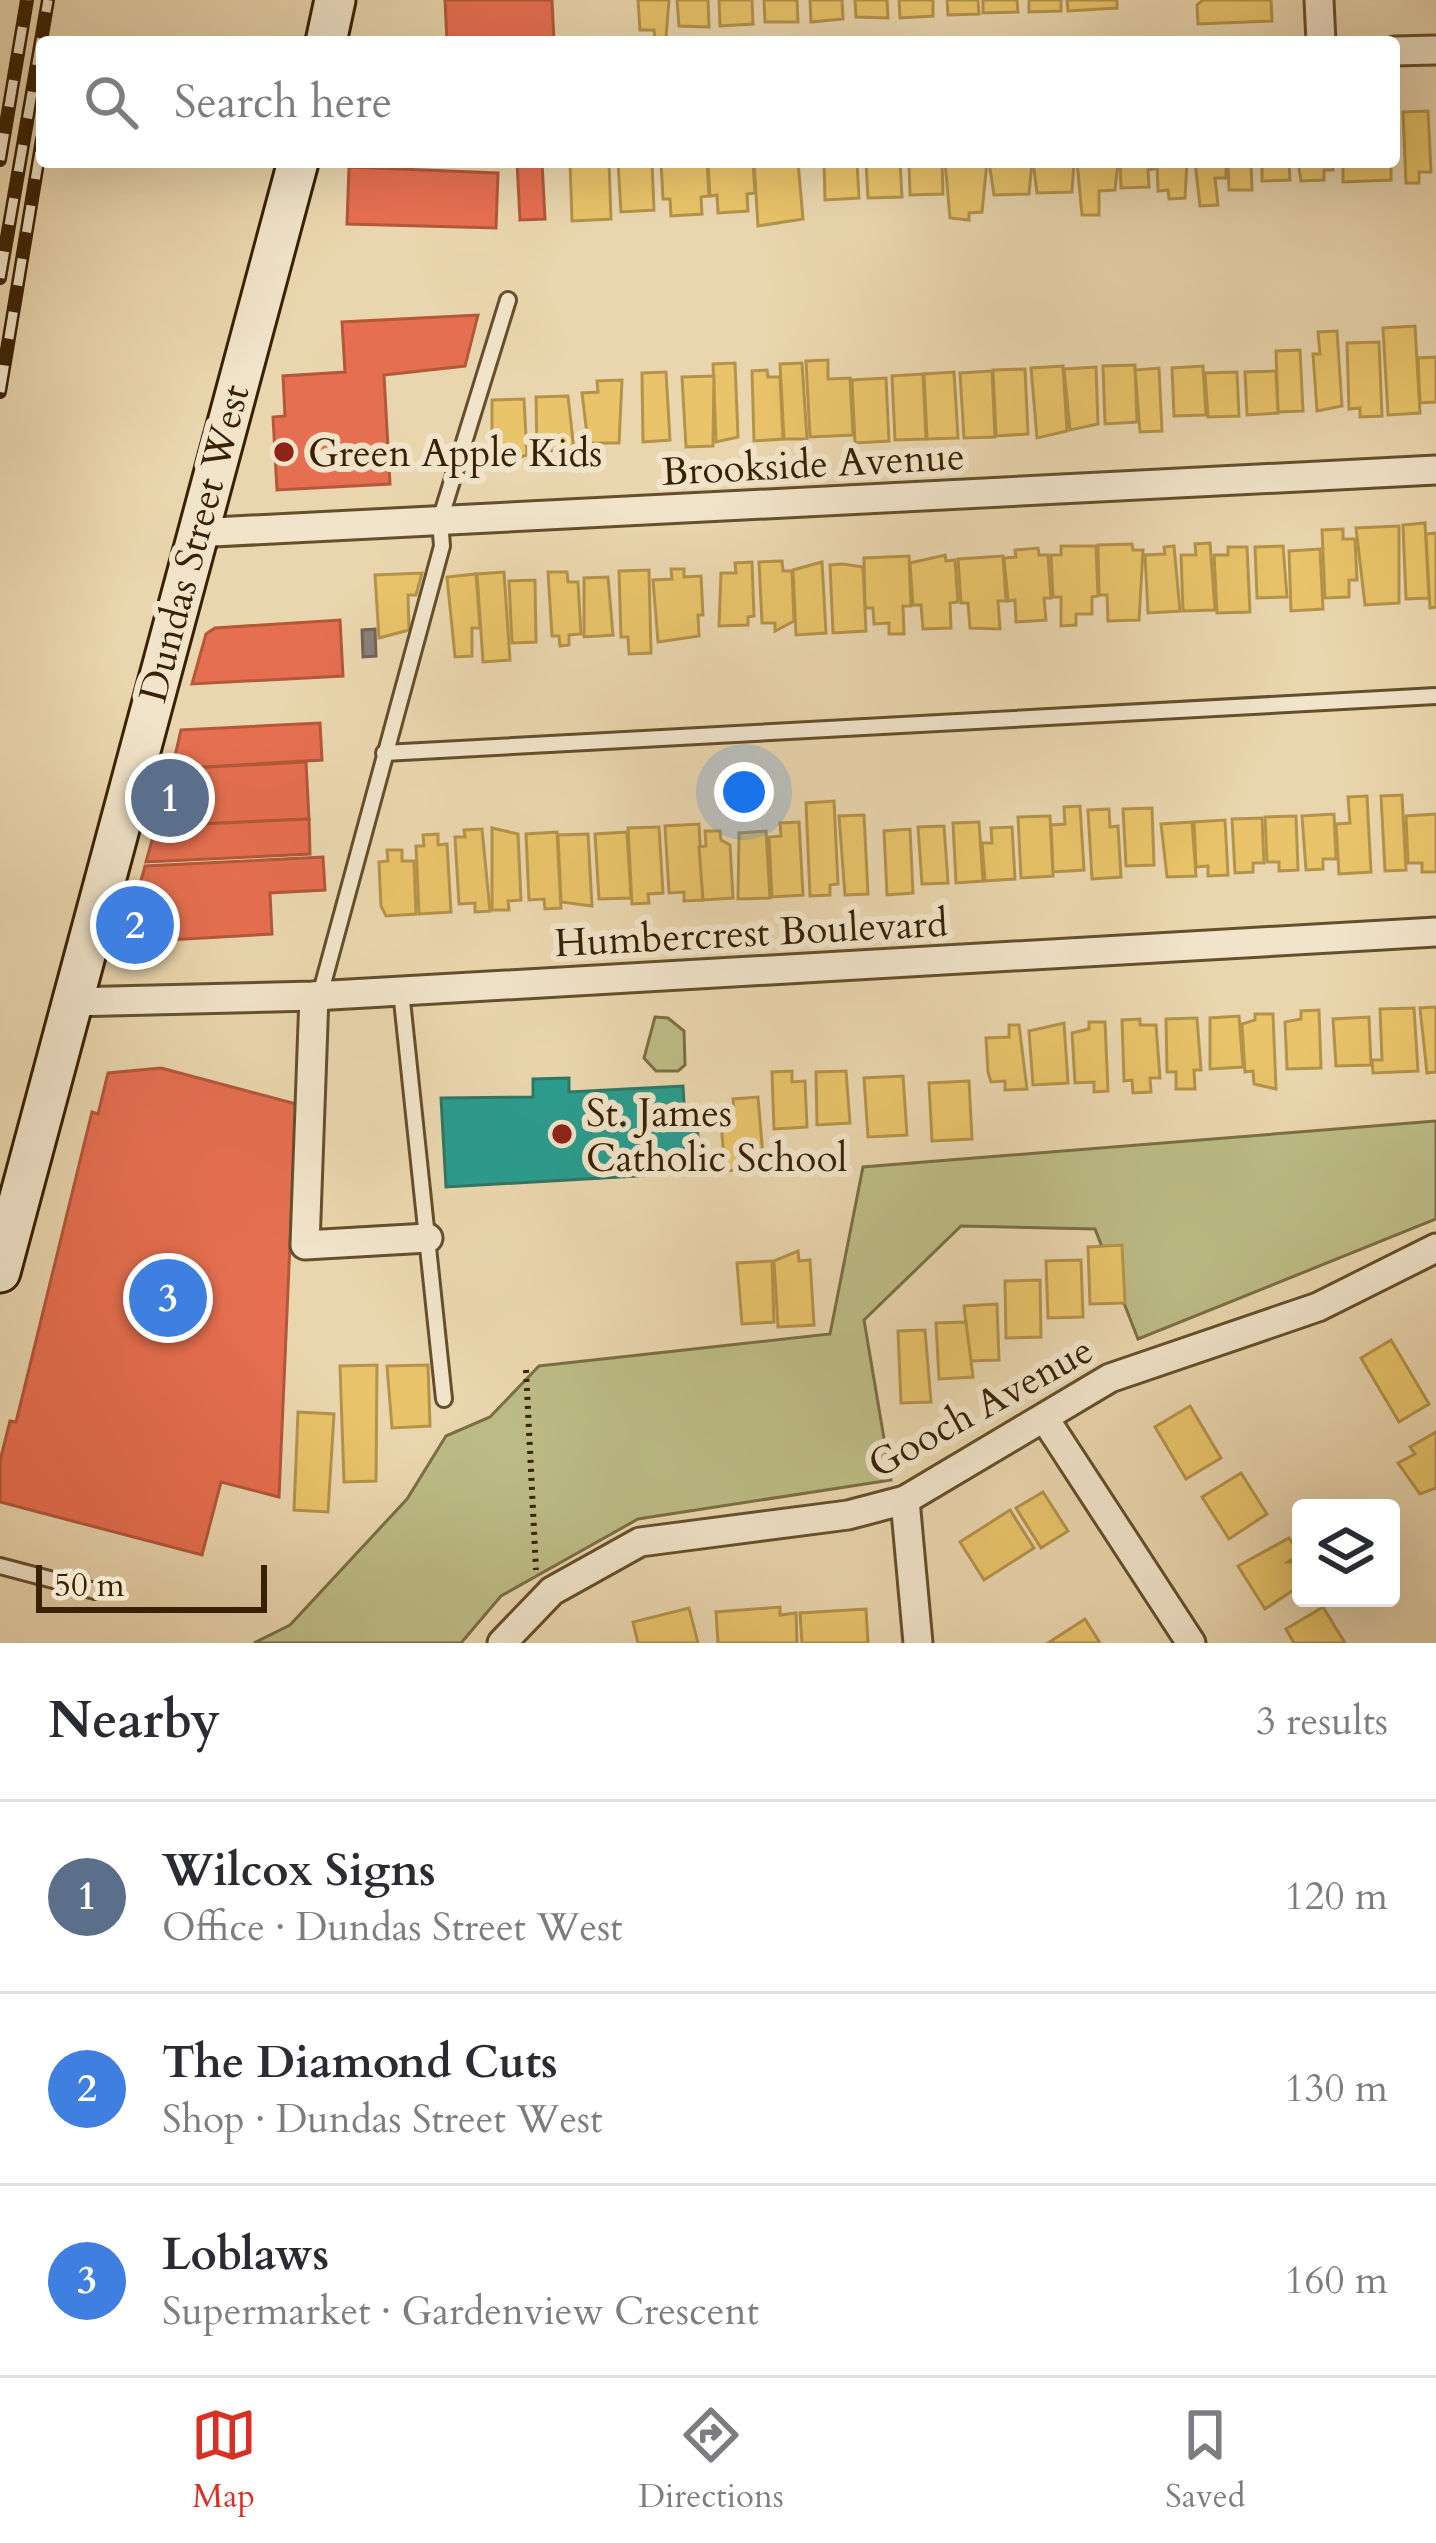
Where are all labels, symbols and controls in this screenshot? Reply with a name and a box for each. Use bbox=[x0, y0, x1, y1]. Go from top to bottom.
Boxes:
search box bbox=[36, 36, 1400, 168]
icon: search bbox=[78, 69, 144, 135]
text: Search here bbox=[174, 72, 392, 133]
street label: Dundas Street West bbox=[127, 379, 262, 708]
place label: Green Apple Kids bbox=[308, 427, 602, 480]
street label: Brookside Avenue bbox=[660, 430, 966, 499]
marker: Green Apple Kids bbox=[271, 439, 297, 465]
pin: 1 bbox=[131, 753, 209, 843]
your location bbox=[714, 762, 774, 822]
pin: 2 bbox=[96, 880, 174, 970]
street label: Humbercrest Boulevard bbox=[553, 897, 949, 970]
place label: St. James Catholic School bbox=[586, 1087, 848, 1185]
marker: St. James Catholic School bbox=[549, 1121, 575, 1147]
pin: 3 bbox=[129, 1253, 207, 1343]
street label: Gooch Avenue bbox=[859, 1324, 1103, 1491]
map controls bbox=[1292, 1499, 1400, 1607]
button: layers bbox=[1292, 1499, 1400, 1607]
scale bar bbox=[36, 1559, 267, 1612]
text: 50 m bbox=[54, 1563, 125, 1608]
text: Nearby bbox=[48, 1686, 220, 1756]
text: 3 results bbox=[1256, 1695, 1388, 1748]
text: Wilcox Signs bbox=[162, 1840, 436, 1901]
text: 1 bbox=[77, 1870, 97, 1923]
text: 120 m bbox=[1285, 1870, 1388, 1923]
text: Office · Dundas Street West bbox=[162, 1901, 623, 1954]
text: The Diamond Cuts bbox=[162, 2032, 558, 2093]
text: 2 bbox=[77, 2062, 97, 2115]
text: 130 m bbox=[1285, 2062, 1388, 2115]
text: Shop · Dundas Street West bbox=[162, 2093, 602, 2146]
text: Loblaws bbox=[162, 2224, 329, 2285]
text: 3 bbox=[77, 2254, 97, 2307]
text: 160 m bbox=[1285, 2254, 1388, 2307]
text: Supermarket · Gardenview Crescent bbox=[162, 2285, 759, 2338]
tab: Map bbox=[191, 2402, 257, 2519]
tab: Directions bbox=[638, 2402, 784, 2519]
tab: Saved bbox=[1165, 2402, 1245, 2519]

